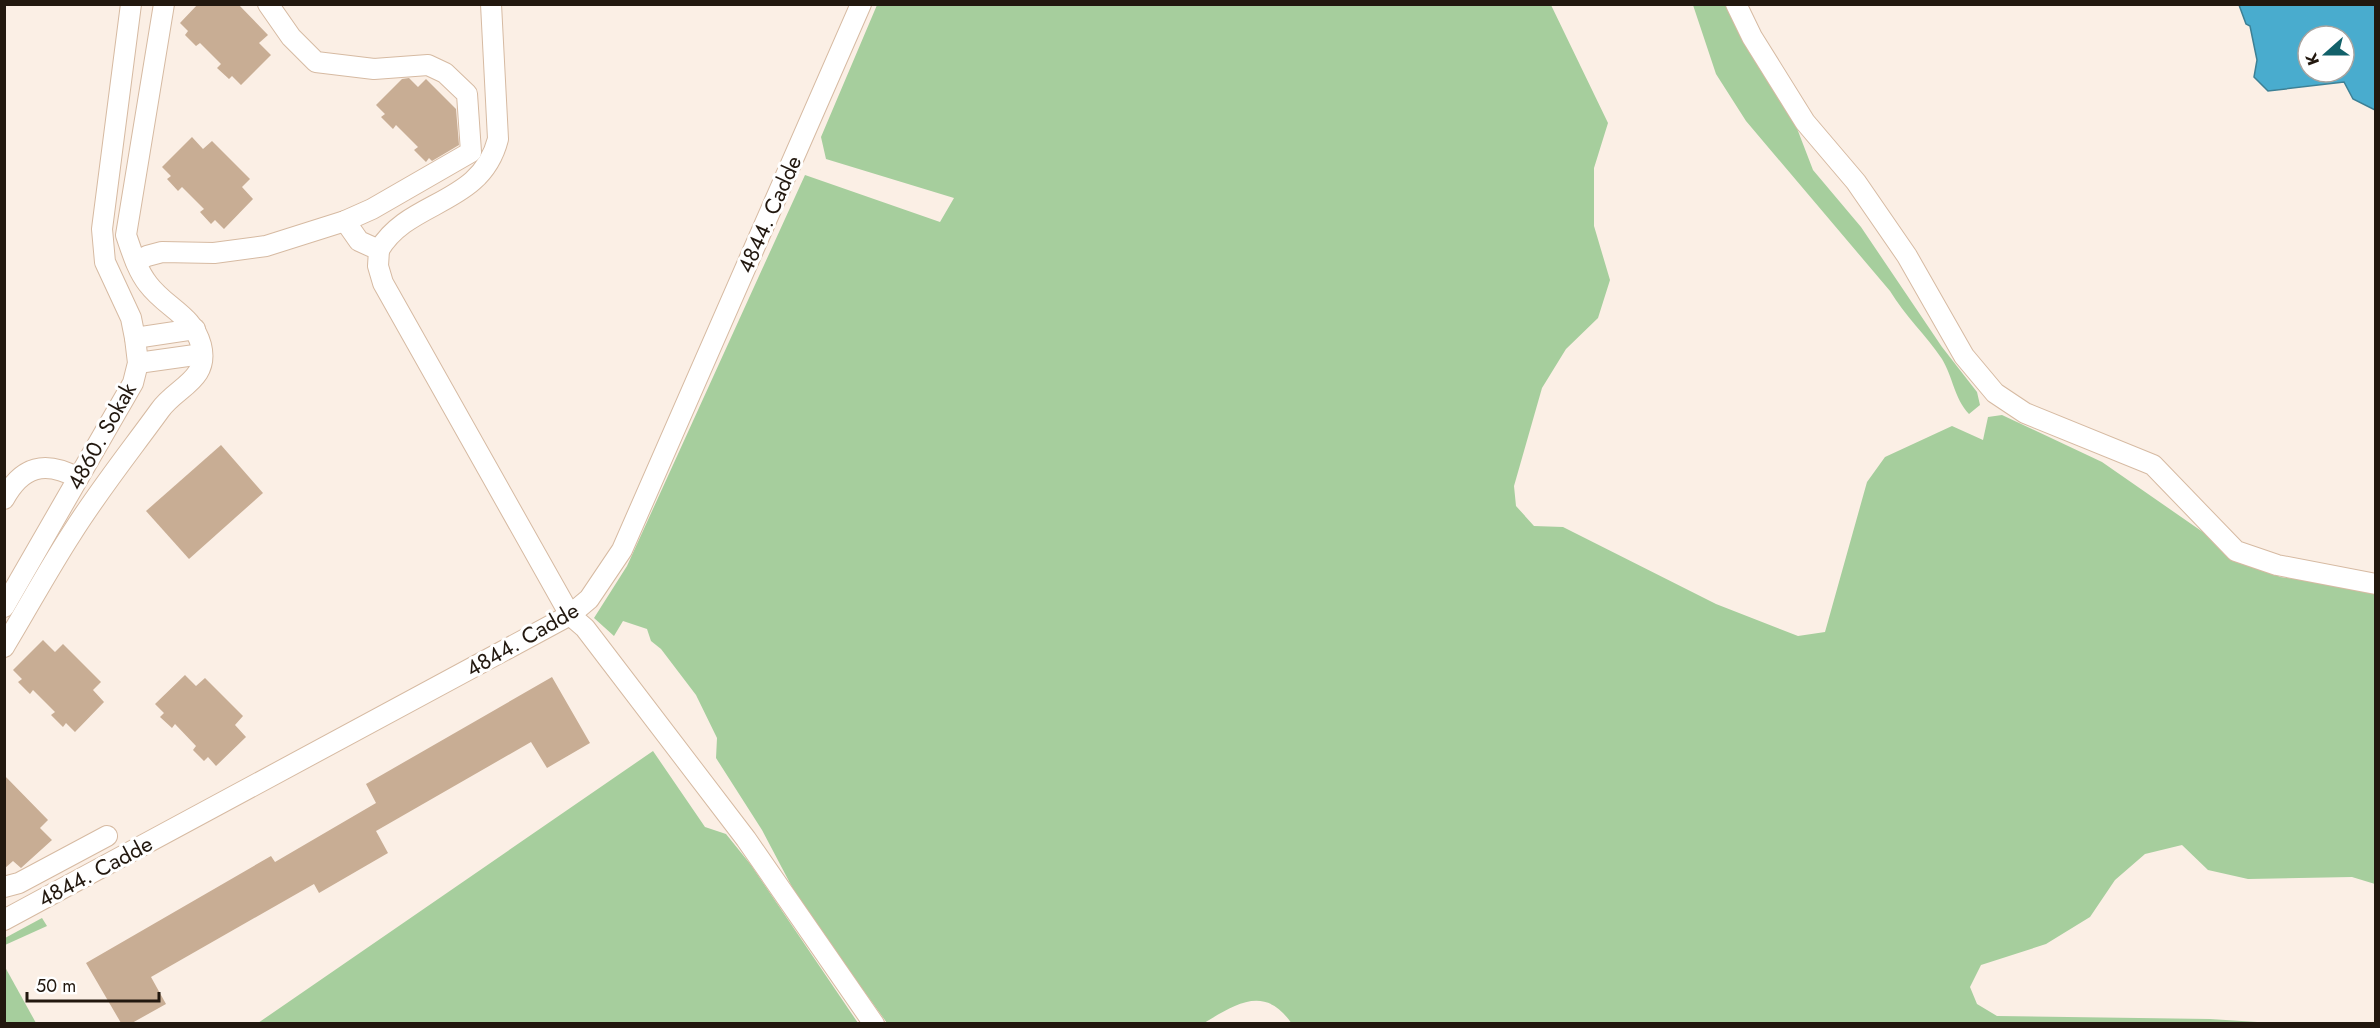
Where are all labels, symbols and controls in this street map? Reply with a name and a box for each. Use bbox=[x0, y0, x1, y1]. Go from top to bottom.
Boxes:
north arrow bbox=[2296, 24, 2356, 84]
text: K bbox=[2299, 49, 2325, 69]
street label: 4844. Cadde bbox=[729, 150, 809, 278]
street label: 4860. Sokak bbox=[58, 376, 144, 495]
street label: 4844. Cadde bbox=[460, 594, 584, 684]
street label: 4844. Cadde bbox=[32, 827, 158, 915]
scale bar bbox=[27, 965, 159, 1003]
text: 50 m bbox=[36, 973, 76, 999]

